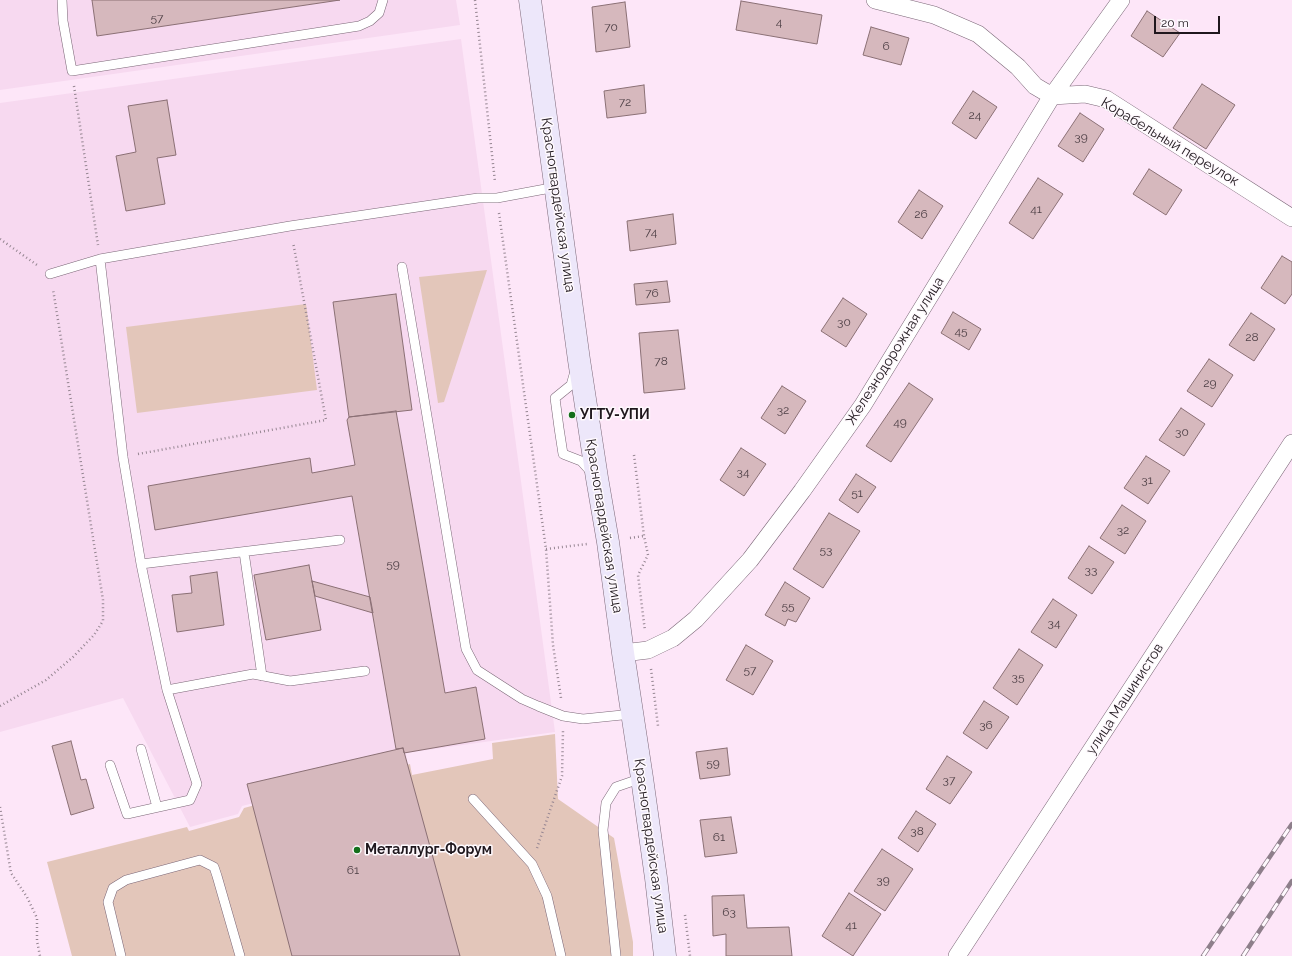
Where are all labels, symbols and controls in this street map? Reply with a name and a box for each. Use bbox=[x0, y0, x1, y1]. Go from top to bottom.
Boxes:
scale bar bbox=[1156, 8, 1222, 34]
house number: 57 bbox=[151, 11, 163, 25]
house number: 4 bbox=[776, 15, 782, 29]
text: 20 m bbox=[1161, 16, 1189, 30]
house number: 70 bbox=[604, 20, 618, 34]
house number: 6 bbox=[882, 39, 890, 53]
street label: Корабельный переулок bbox=[1098, 94, 1242, 190]
house number: 72 bbox=[619, 95, 631, 109]
house number: 24 bbox=[969, 108, 981, 122]
street label: Красногвардейская улица bbox=[537, 116, 579, 294]
house number: 39 bbox=[1074, 130, 1088, 144]
house number: 41 bbox=[1030, 202, 1042, 216]
house number: 26 bbox=[914, 207, 928, 221]
house number: 74 bbox=[645, 225, 657, 239]
street label: Железнодорожная улица bbox=[842, 274, 948, 428]
house number: 76 bbox=[645, 286, 659, 300]
house number: 30 bbox=[837, 315, 851, 329]
house number: 45 bbox=[954, 324, 968, 338]
house number: 28 bbox=[1245, 330, 1259, 344]
house number: 78 bbox=[654, 354, 668, 368]
house number: 29 bbox=[1203, 376, 1217, 390]
house number: 32 bbox=[777, 403, 789, 417]
place label: УГТУ-УПИ bbox=[580, 407, 650, 423]
marker: УГТУ-УПИ bbox=[567, 410, 577, 420]
house number: 49 bbox=[893, 415, 907, 429]
house number: 30 bbox=[1175, 425, 1189, 439]
street label: Красногвардейская улица bbox=[582, 438, 626, 614]
house number: 34 bbox=[737, 465, 749, 479]
house number: 31 bbox=[1141, 473, 1153, 487]
house number: 51 bbox=[851, 486, 863, 500]
house number: 32 bbox=[1117, 523, 1129, 537]
house number: 53 bbox=[820, 543, 832, 557]
house number: 59 bbox=[386, 557, 400, 571]
house number: 33 bbox=[1085, 563, 1097, 577]
house number: 55 bbox=[781, 599, 795, 613]
house number: 34 bbox=[1048, 616, 1060, 630]
street label: улица Машинистов bbox=[1083, 640, 1167, 758]
house number: 57 bbox=[744, 663, 756, 677]
house number: 35 bbox=[1012, 670, 1024, 684]
house number: 36 bbox=[979, 718, 993, 732]
house number: 59 bbox=[706, 756, 720, 770]
street label: Красногвардейская улица bbox=[630, 757, 672, 935]
house number: 37 bbox=[943, 773, 955, 787]
house number: 38 bbox=[910, 824, 924, 838]
house number: 61 bbox=[713, 830, 725, 844]
place label: Металлург-Форум bbox=[365, 842, 492, 858]
marker: Металлург-Форум bbox=[352, 845, 362, 855]
house number: 61 bbox=[347, 863, 359, 877]
house number: 39 bbox=[876, 873, 890, 887]
house number: 63 bbox=[722, 905, 736, 919]
house number: 41 bbox=[845, 918, 857, 932]

